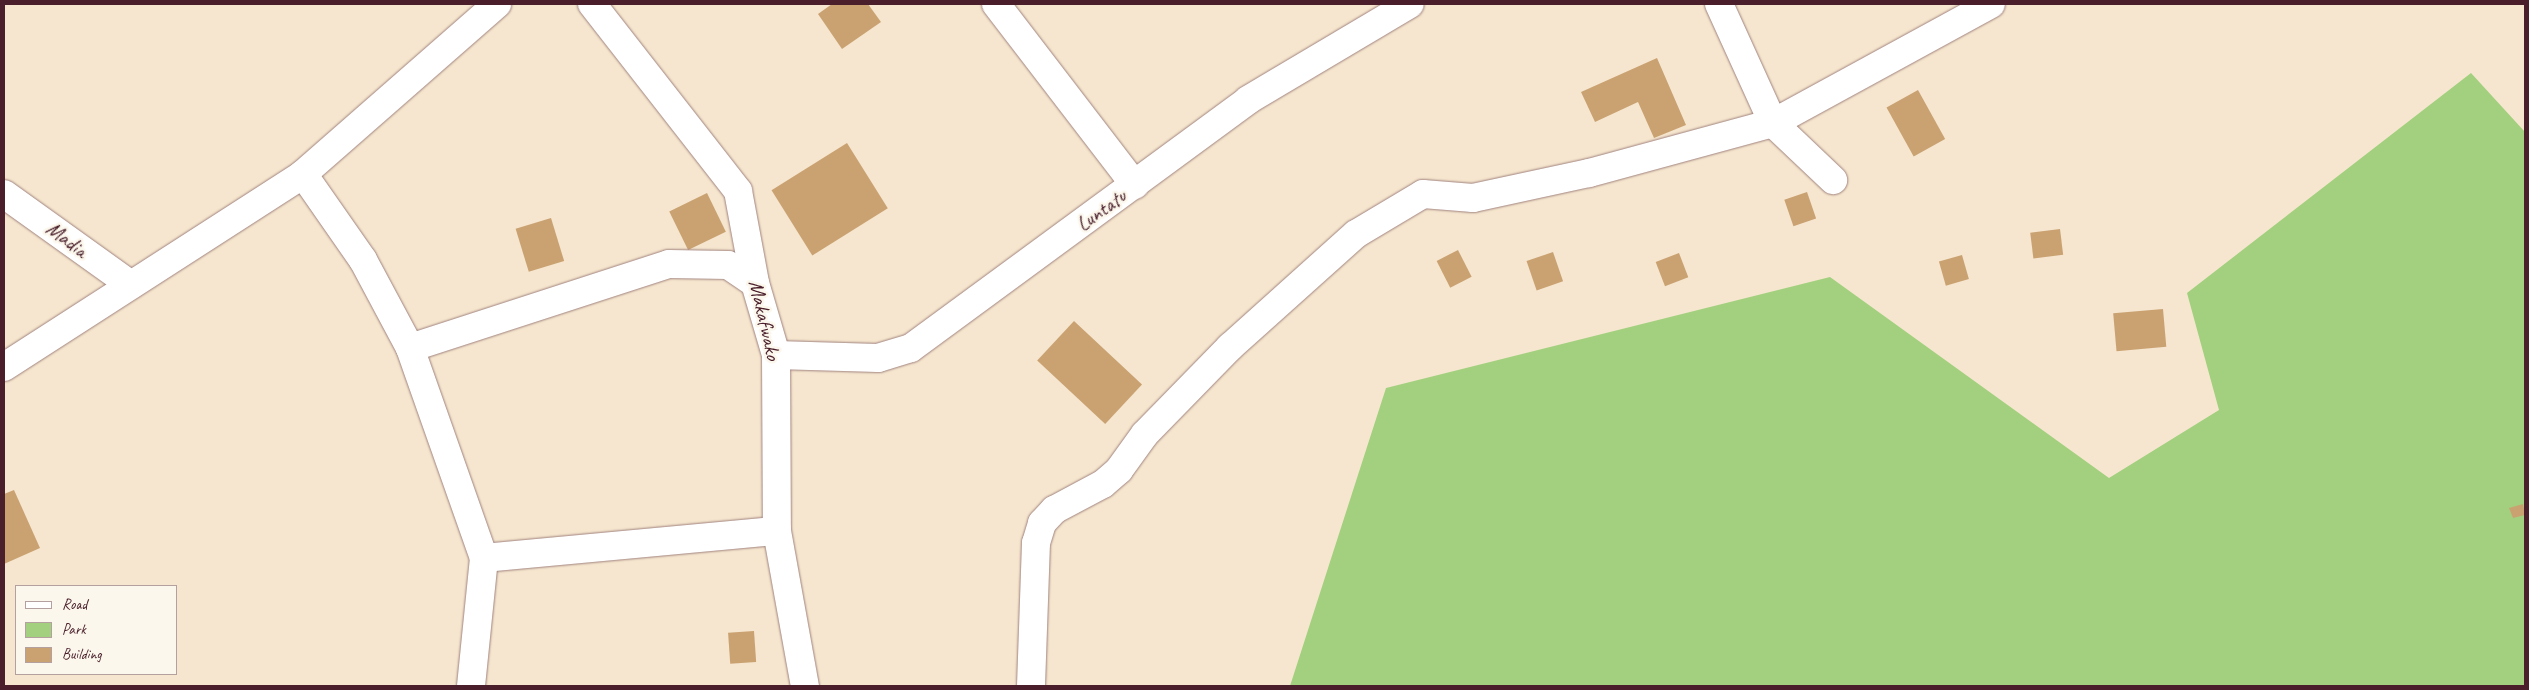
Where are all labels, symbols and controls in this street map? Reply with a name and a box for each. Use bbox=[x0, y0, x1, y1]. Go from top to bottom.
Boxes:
street label: Luntatu bbox=[1071, 184, 1131, 236]
street label: Madia bbox=[41, 216, 93, 262]
street label: Makafwako bbox=[744, 278, 786, 362]
legend bbox=[15, 585, 178, 675]
text: Road bbox=[62, 595, 87, 614]
text: Park bbox=[62, 620, 86, 639]
text: Building bbox=[62, 645, 101, 664]

